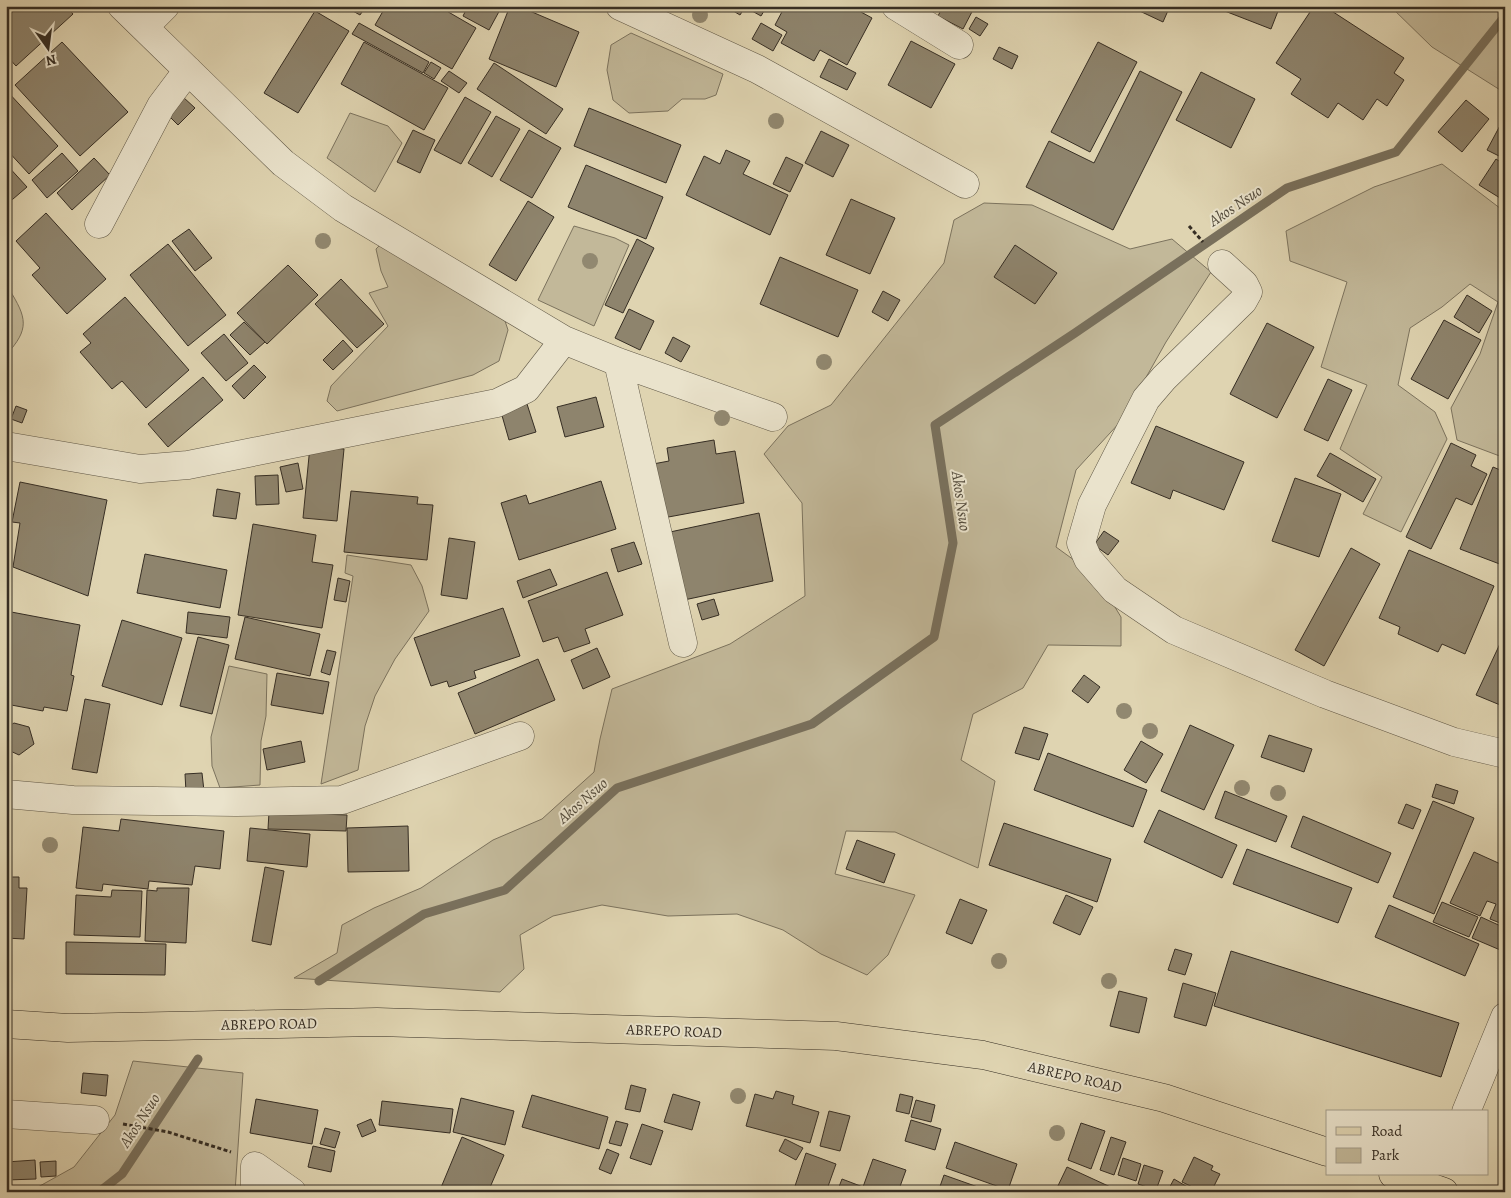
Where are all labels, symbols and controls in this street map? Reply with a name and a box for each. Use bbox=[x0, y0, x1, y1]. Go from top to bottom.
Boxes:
north arrow bbox=[22, 22, 72, 72]
text: N bbox=[44, 50, 58, 71]
water label: Akos Nsuo bbox=[1204, 180, 1267, 232]
water label: Akos Nsuo bbox=[946, 469, 976, 533]
water label: Akos Nsuo bbox=[552, 773, 613, 830]
street label: ABREPO ROAD bbox=[220, 1013, 317, 1035]
street label: ABREPO ROAD bbox=[625, 1019, 722, 1043]
street label: ABREPO ROAD bbox=[1025, 1056, 1124, 1098]
water label: Akos Nsuo bbox=[114, 1089, 166, 1153]
legend bbox=[1326, 1110, 1488, 1176]
text: Road bbox=[1371, 1121, 1403, 1141]
text: Park bbox=[1371, 1145, 1400, 1165]

